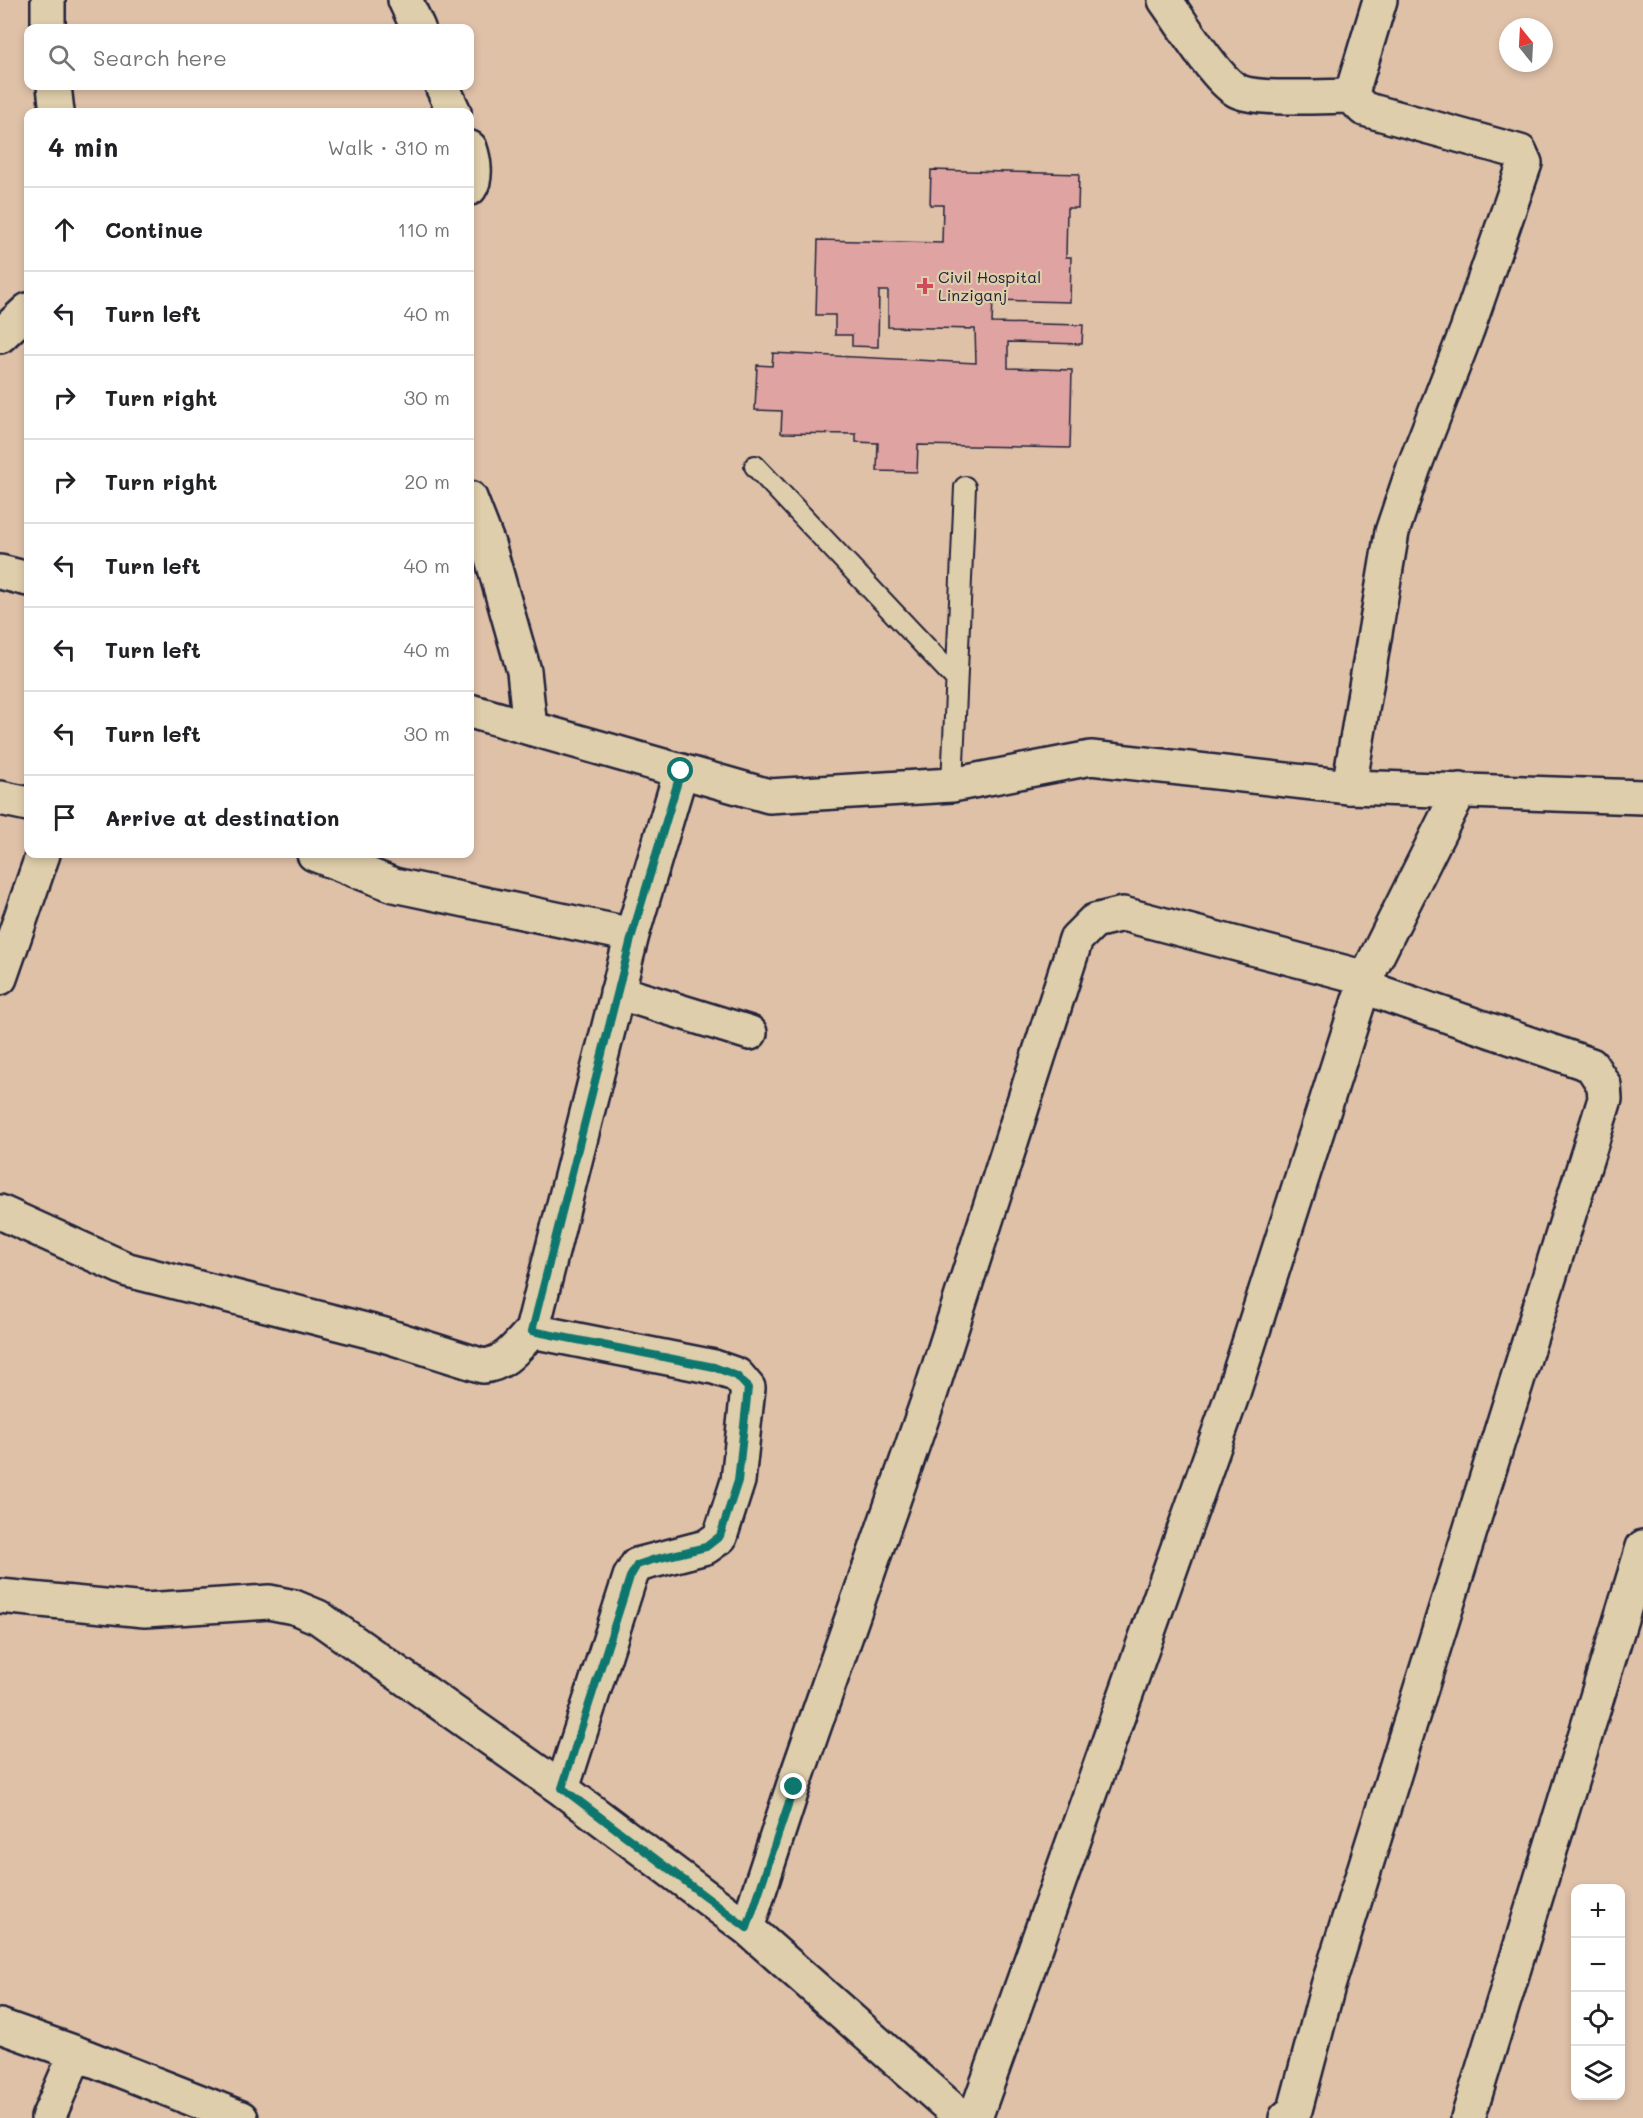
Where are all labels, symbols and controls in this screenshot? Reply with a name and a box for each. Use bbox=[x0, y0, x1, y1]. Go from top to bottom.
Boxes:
north arrow bbox=[1499, 18, 1553, 72]
search box bbox=[24, 24, 474, 90]
icon: search bbox=[45, 41, 78, 74]
text: Search here bbox=[93, 43, 227, 72]
text: 4 min bbox=[48, 130, 118, 164]
text: Walk · 310 m bbox=[327, 134, 450, 160]
icon: ahead bbox=[48, 213, 81, 246]
text: Continue bbox=[105, 215, 203, 244]
text: 110 m bbox=[397, 216, 450, 242]
place label: Civil Hospital Linziganj bbox=[938, 266, 1041, 305]
marker: Civil Hospital Linziganj bbox=[916, 277, 934, 295]
icon: left bbox=[48, 297, 81, 330]
text: Turn left bbox=[105, 299, 201, 328]
text: 40 m bbox=[404, 300, 450, 326]
icon: right bbox=[48, 381, 81, 414]
text: Turn right bbox=[105, 383, 217, 412]
text: 30 m bbox=[404, 384, 450, 410]
icon: right bbox=[48, 465, 81, 498]
text: Turn right bbox=[105, 467, 217, 496]
text: 20 m bbox=[404, 468, 450, 494]
icon: left bbox=[48, 549, 81, 582]
text: Turn left bbox=[105, 551, 201, 580]
text: 40 m bbox=[404, 552, 450, 578]
icon: left bbox=[48, 633, 81, 666]
text: Turn left bbox=[105, 635, 201, 664]
text: 40 m bbox=[404, 636, 450, 662]
icon: left bbox=[48, 717, 81, 750]
text: Turn left bbox=[105, 719, 201, 748]
text: 30 m bbox=[404, 720, 450, 746]
route start bbox=[667, 757, 693, 783]
icon: arrive bbox=[48, 801, 81, 834]
text: Arrive at destination bbox=[105, 803, 340, 832]
route end bbox=[780, 1773, 806, 1799]
map controls bbox=[1571, 1884, 1625, 2100]
button: + bbox=[1571, 1884, 1625, 1938]
button: − bbox=[1571, 1938, 1625, 1992]
button: locate bbox=[1571, 1992, 1625, 2046]
button: layers bbox=[1571, 2046, 1625, 2100]

